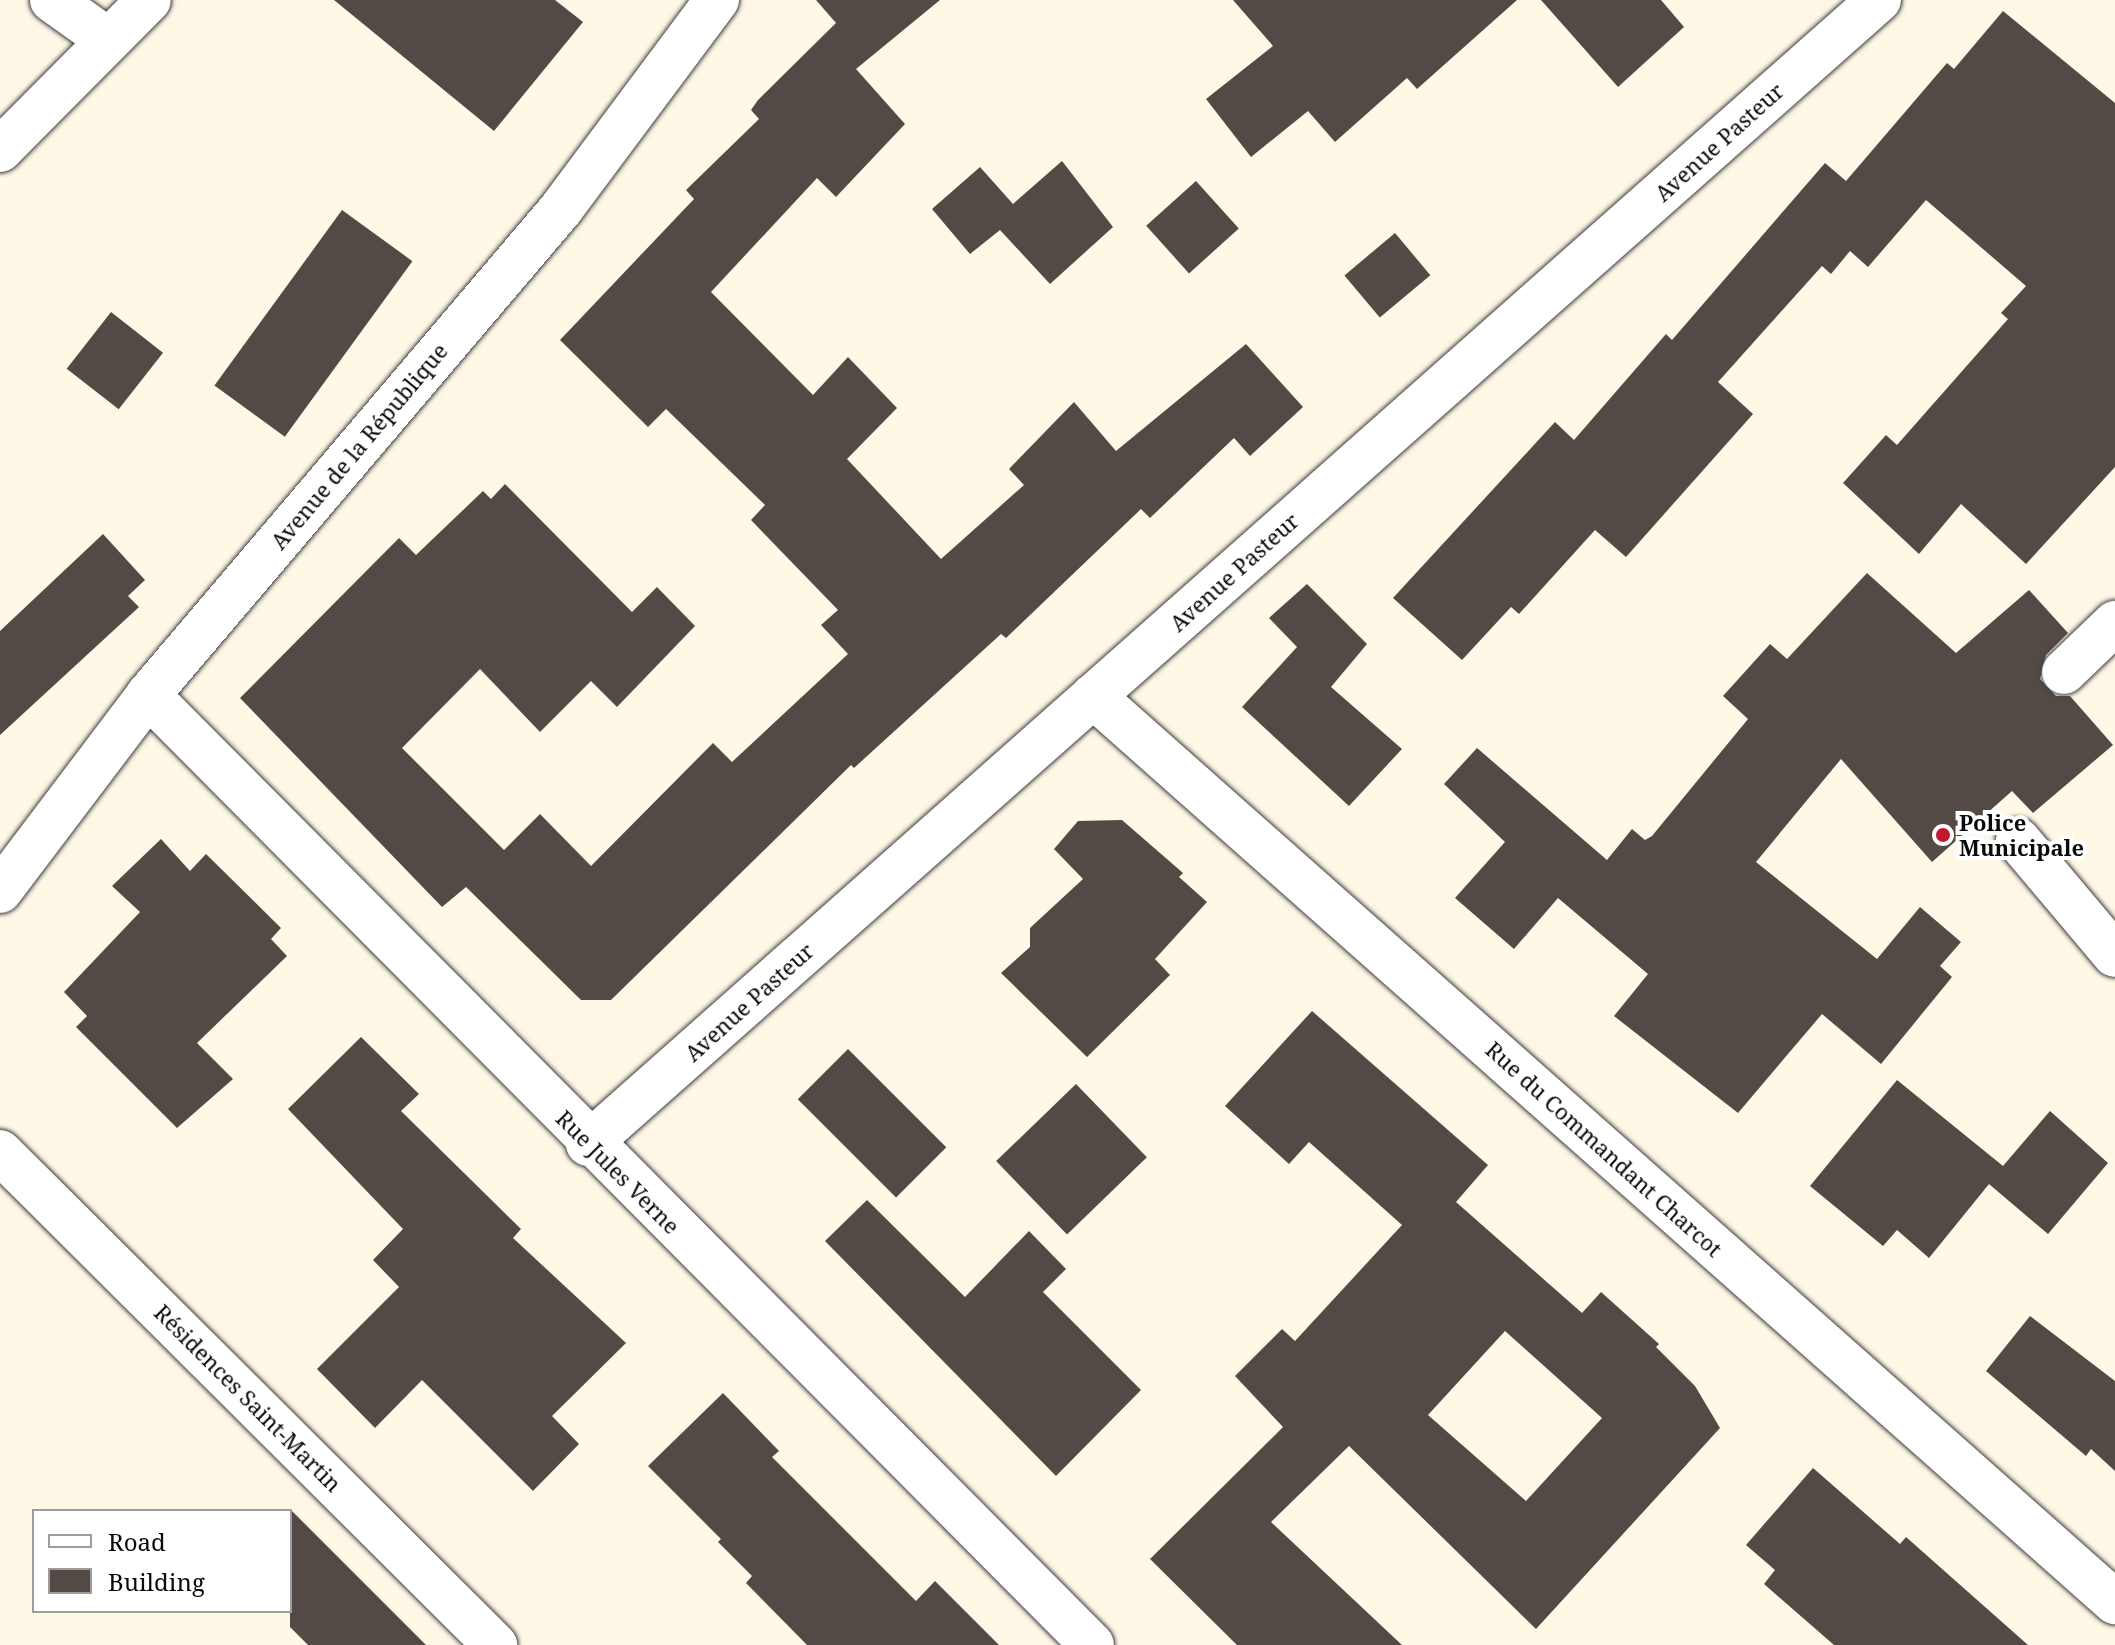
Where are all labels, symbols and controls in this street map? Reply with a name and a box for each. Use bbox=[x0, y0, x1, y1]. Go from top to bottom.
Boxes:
street label: Avenue Pasteur bbox=[1649, 77, 1789, 207]
street label: Avenue de la République bbox=[265, 338, 453, 554]
street label: Avenue Pasteur bbox=[1164, 507, 1304, 637]
place label: Police Municipale bbox=[1959, 809, 2084, 860]
marker: Police Municipale bbox=[1934, 826, 1952, 844]
street label: Avenue Pasteur bbox=[679, 937, 819, 1067]
street label: Rue du Commandant Charcot bbox=[1481, 1036, 1727, 1262]
street label: Rue Jules Verne bbox=[551, 1105, 685, 1239]
street label: Résidences Saint-Martin bbox=[149, 1299, 347, 1497]
legend bbox=[32, 1509, 292, 1613]
text: Road bbox=[108, 1525, 166, 1558]
text: Building bbox=[108, 1565, 205, 1598]

